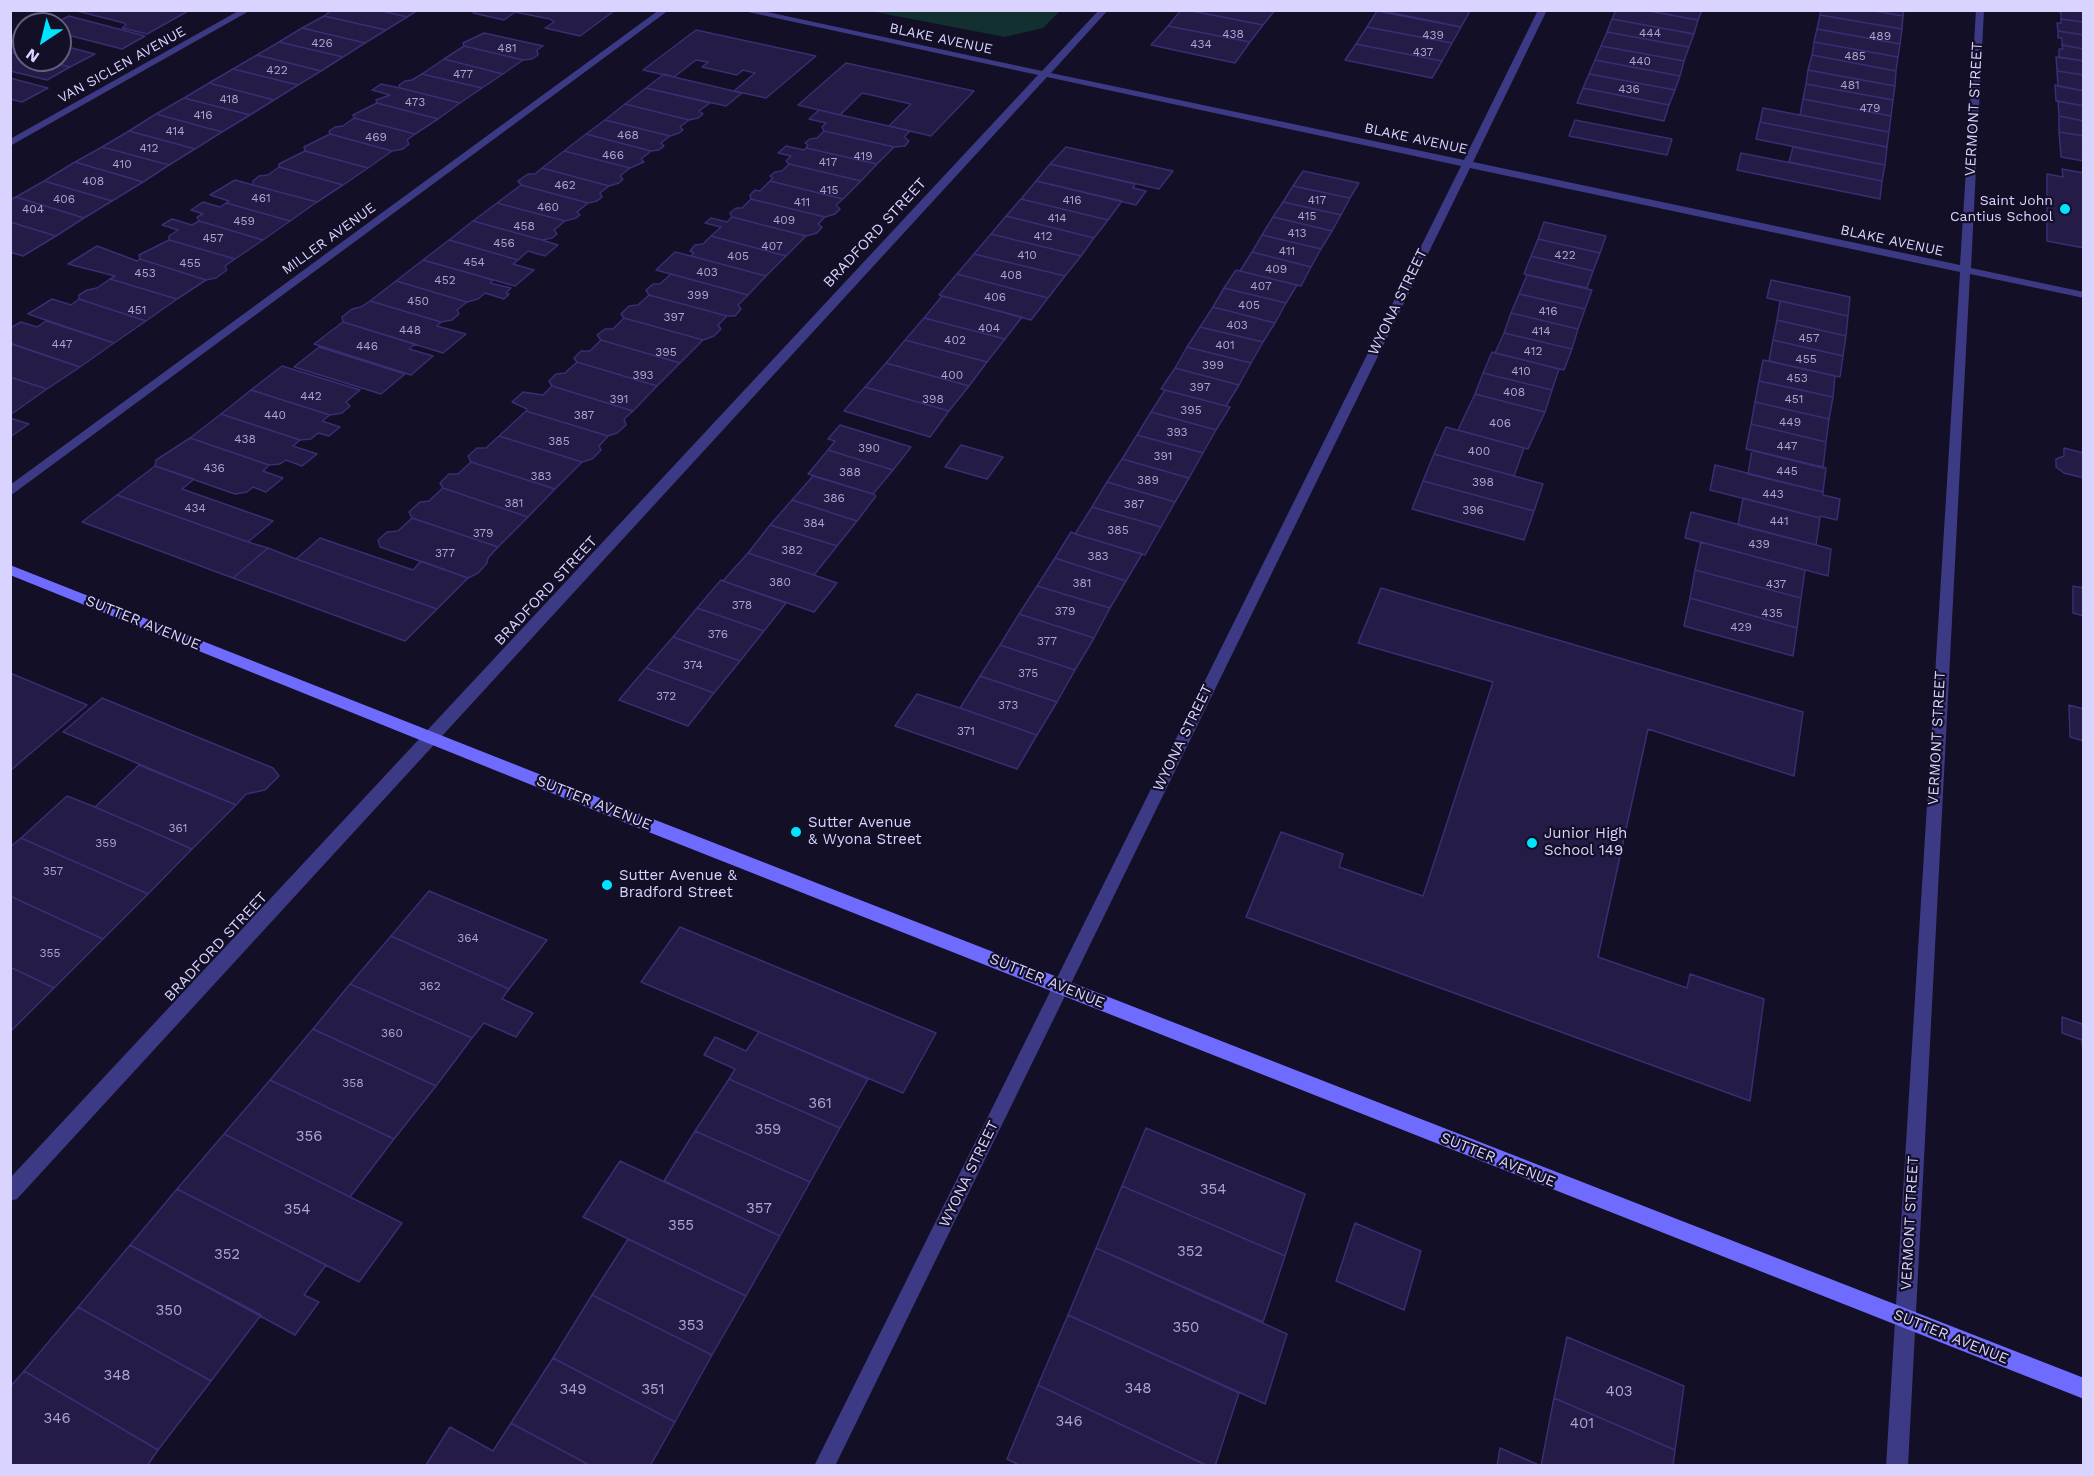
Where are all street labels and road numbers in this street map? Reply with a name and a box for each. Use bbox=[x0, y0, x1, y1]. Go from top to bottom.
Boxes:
street label: BLAKE AVENUE bbox=[888, 20, 994, 58]
street label: VAN SICLEN AVENUE bbox=[55, 23, 189, 107]
street label: VERMONT STREET bbox=[1961, 41, 1987, 177]
street label: BLAKE AVENUE bbox=[1363, 120, 1469, 158]
street label: BRADFORD STREET bbox=[820, 175, 930, 291]
street label: MILLER AVENUE bbox=[279, 199, 379, 279]
street label: BLAKE AVENUE bbox=[1839, 222, 1945, 260]
street label: WYONA STREET bbox=[1364, 246, 1432, 358]
street label: BRADFORD STREET bbox=[491, 533, 601, 649]
street label: SUTTER AVENUE bbox=[83, 592, 203, 654]
street label: VERMONT STREET bbox=[1924, 670, 1950, 806]
street label: WYONA STREET bbox=[1149, 682, 1217, 794]
street label: SUTTER AVENUE bbox=[534, 772, 654, 834]
street label: BRADFORD STREET bbox=[161, 889, 271, 1005]
street label: SUTTER AVENUE bbox=[987, 950, 1107, 1012]
street label: WYONA STREET bbox=[935, 1118, 1003, 1230]
street label: SUTTER AVENUE bbox=[1438, 1129, 1558, 1191]
street label: VERMONT STREET bbox=[1897, 1155, 1923, 1291]
street label: SUTTER AVENUE bbox=[1891, 1306, 2011, 1368]

